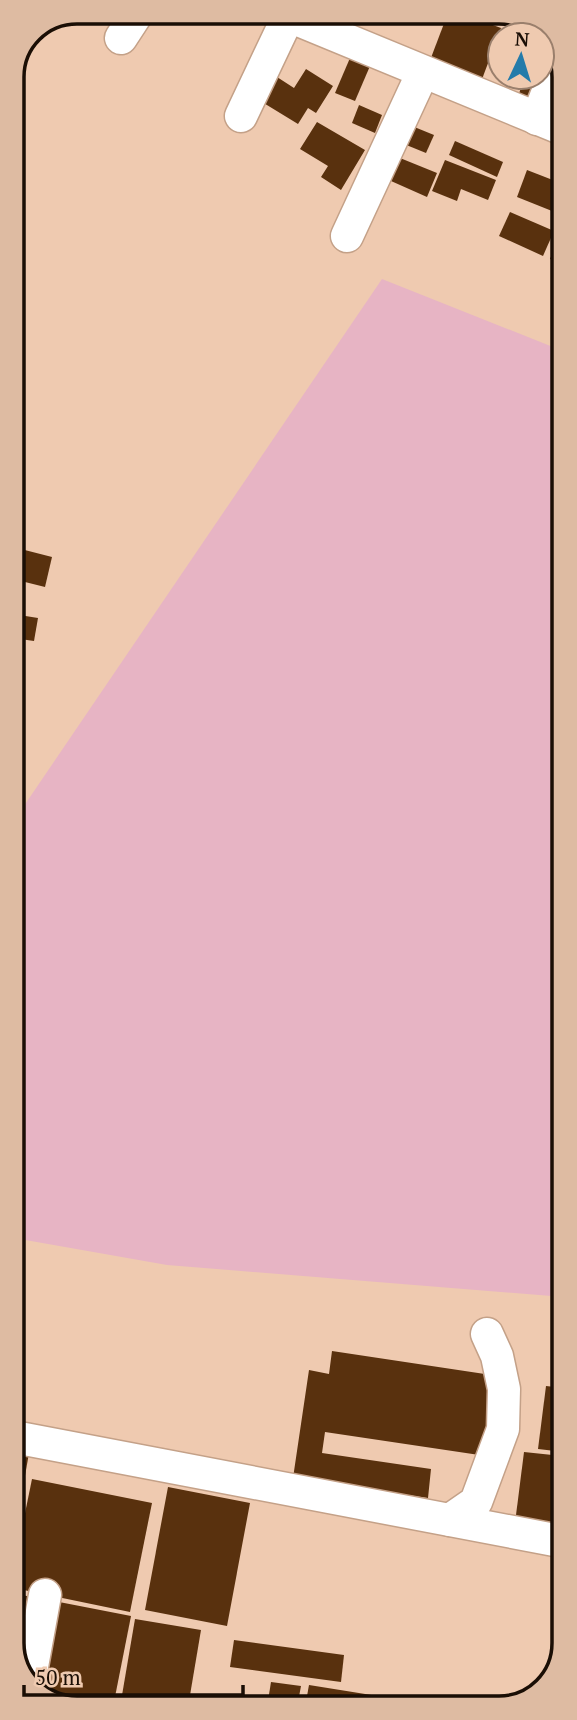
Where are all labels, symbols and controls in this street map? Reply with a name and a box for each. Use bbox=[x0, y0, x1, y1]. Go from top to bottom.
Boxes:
north arrow bbox=[486, 21, 556, 91]
text: N bbox=[514, 26, 531, 52]
scale bar bbox=[24, 1654, 243, 1698]
text: 50 m bbox=[35, 1663, 81, 1691]

